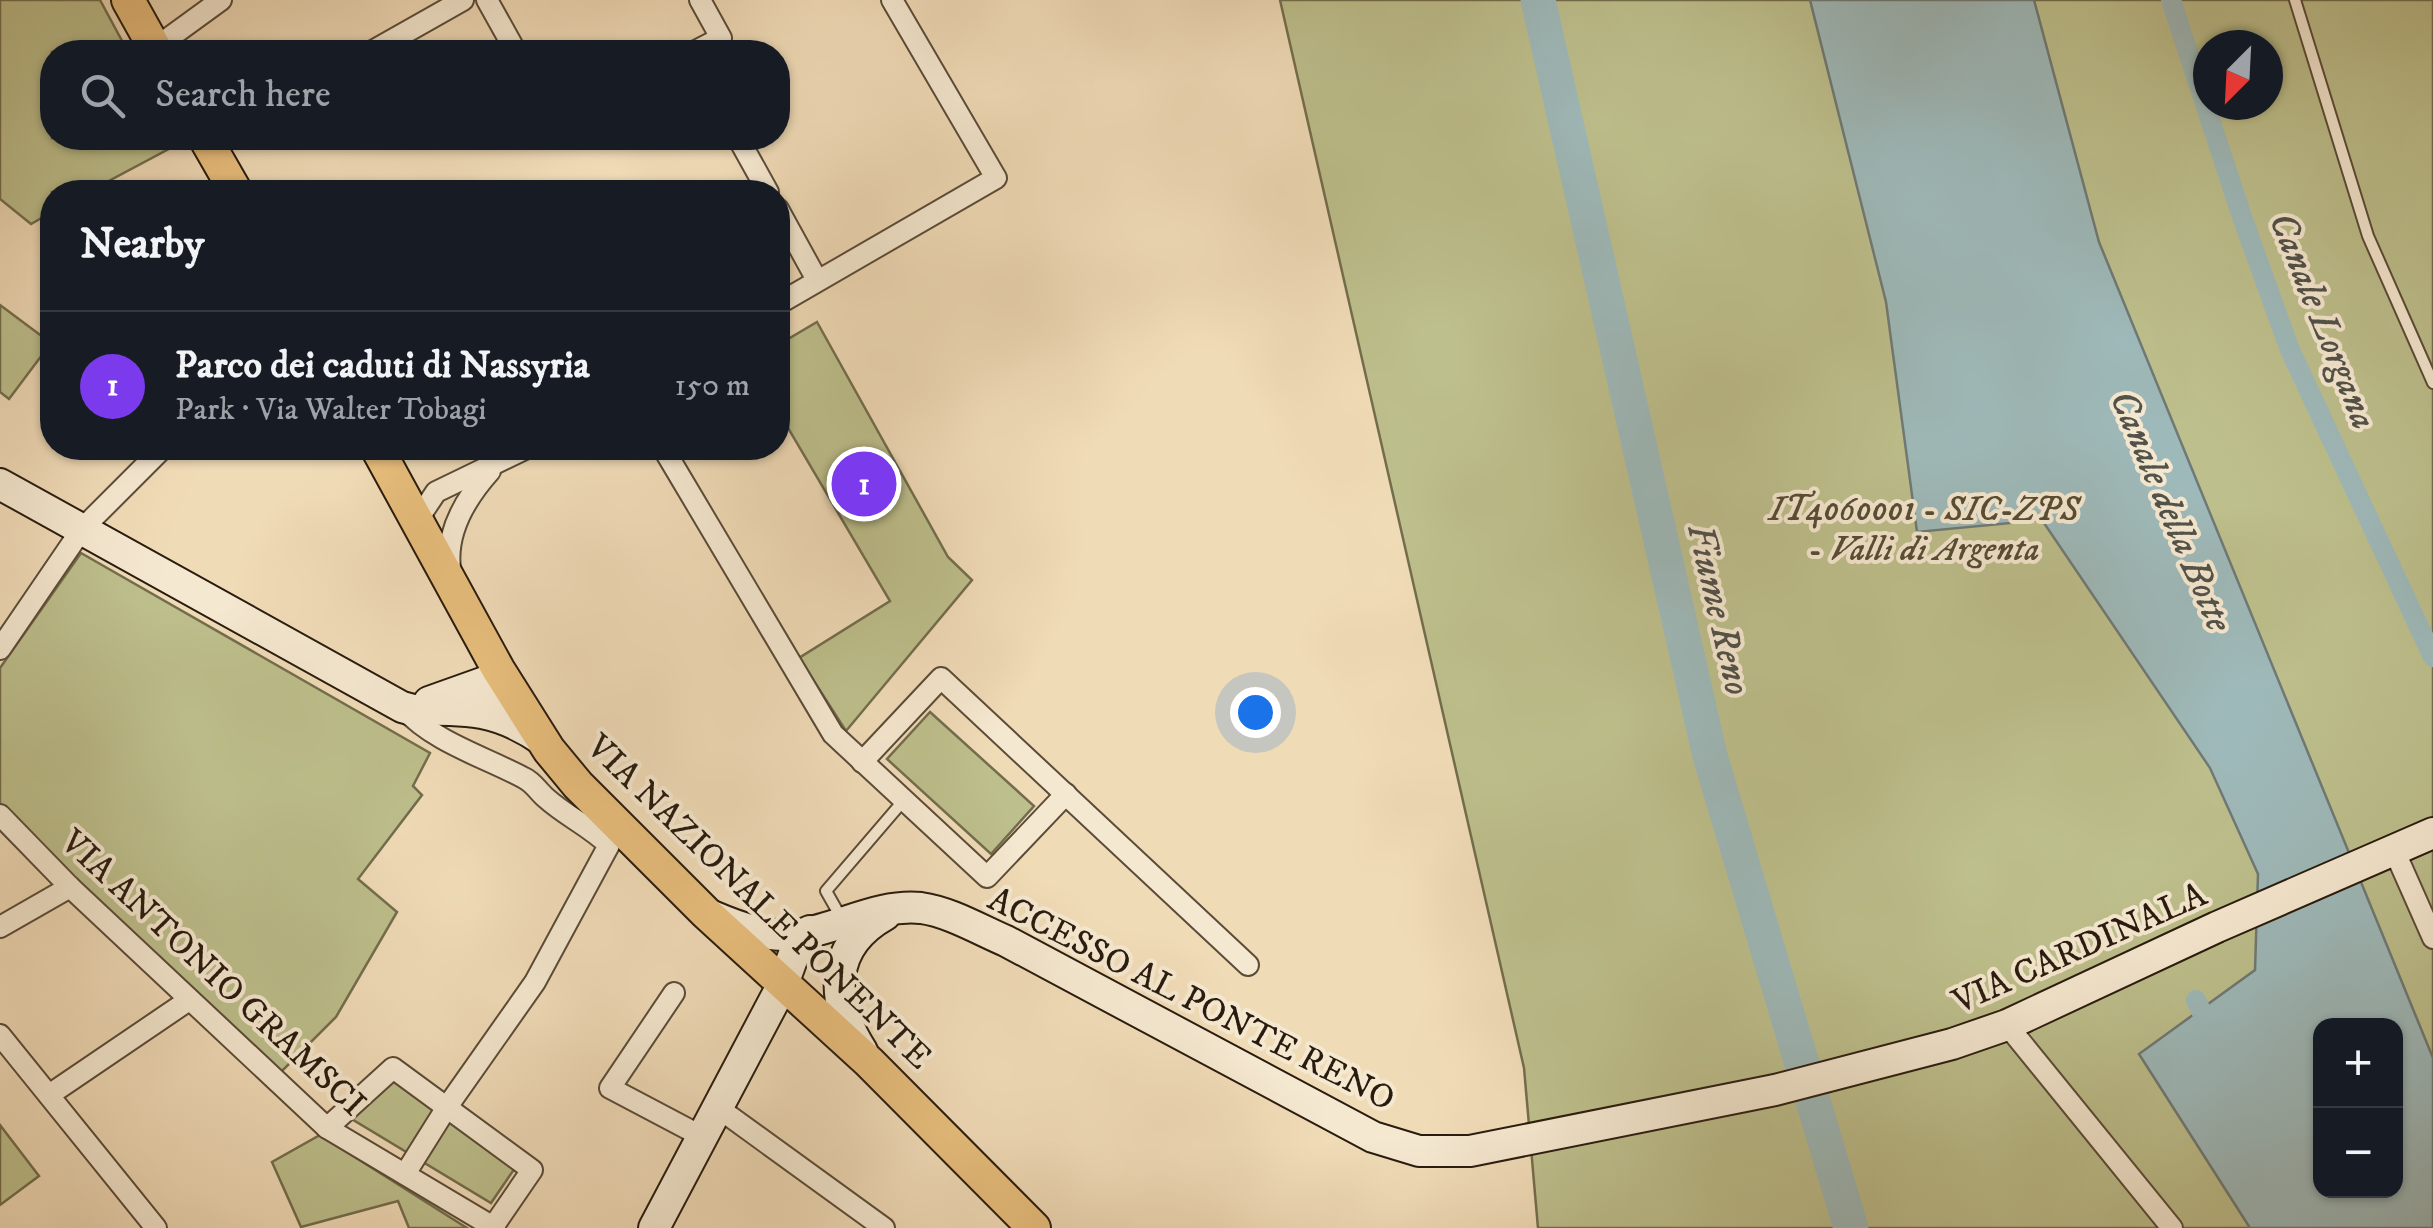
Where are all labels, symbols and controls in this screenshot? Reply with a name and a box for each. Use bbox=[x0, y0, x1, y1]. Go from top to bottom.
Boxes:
north arrow bbox=[2193, 30, 2283, 120]
search box bbox=[40, 40, 790, 150]
icon: search bbox=[75, 68, 130, 123]
text: Search here bbox=[155, 71, 331, 119]
water label: Canale Lorgana bbox=[2257, 205, 2387, 436]
text: Nearby bbox=[80, 219, 204, 271]
text: Parco dei caduti di Nassyria bbox=[175, 342, 590, 390]
text: 1 bbox=[107, 366, 118, 406]
text: 150 m bbox=[674, 366, 750, 406]
water label: Canale della Botte bbox=[2098, 383, 2243, 640]
text: Park · Via Walter Tobagi bbox=[175, 390, 486, 430]
pin: 1 bbox=[832, 446, 896, 522]
park label: IT4060001 - SIC-ZPS - Valli di Argenta bbox=[1767, 488, 2082, 572]
water label: Fiume Reno bbox=[1675, 519, 1761, 700]
your location bbox=[1230, 687, 1281, 738]
street label: VIA NAZIONALE PONENTE bbox=[576, 725, 941, 1079]
street label: VIA ANTONIO GRAMSCI bbox=[50, 820, 374, 1126]
street label: VIA CARDINALA bbox=[1945, 873, 2214, 1025]
street label: ACCESSO AL PONTE RENO bbox=[980, 878, 1402, 1122]
map controls bbox=[2313, 1018, 2403, 1198]
button: + bbox=[2313, 1018, 2403, 1108]
button: − bbox=[2313, 1108, 2403, 1198]

